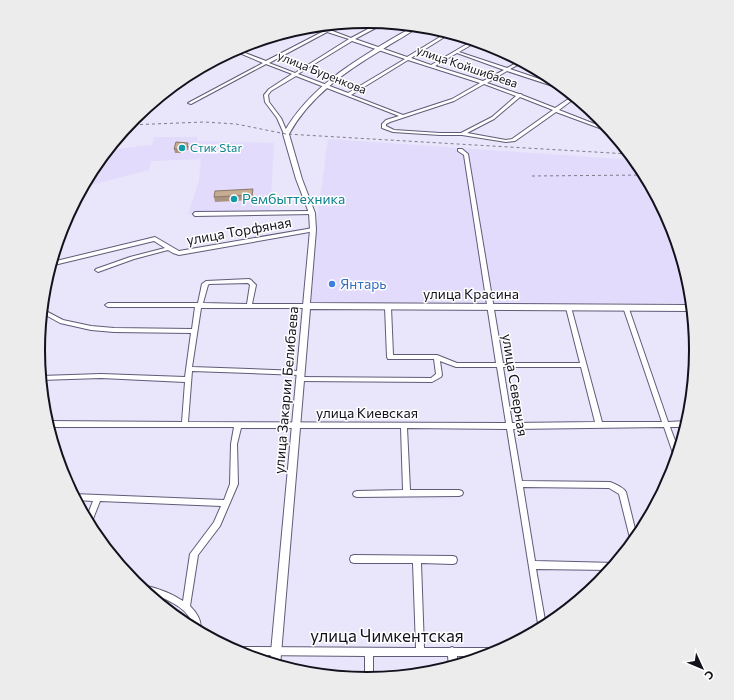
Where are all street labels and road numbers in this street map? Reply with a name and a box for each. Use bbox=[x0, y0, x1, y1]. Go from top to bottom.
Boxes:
street label: улица Койшибаева bbox=[415, 42, 520, 90]
street label: улица Буренкова bbox=[276, 48, 369, 96]
street label: улица Торфяная bbox=[185, 213, 293, 248]
street label: улица Красина bbox=[423, 285, 519, 302]
street label: улица Закарии Белибаева bbox=[270, 306, 301, 474]
street label: улица Северная bbox=[499, 332, 532, 437]
street label: улица Киевская bbox=[316, 404, 418, 421]
street label: улица Чимкентская bbox=[310, 625, 464, 646]

